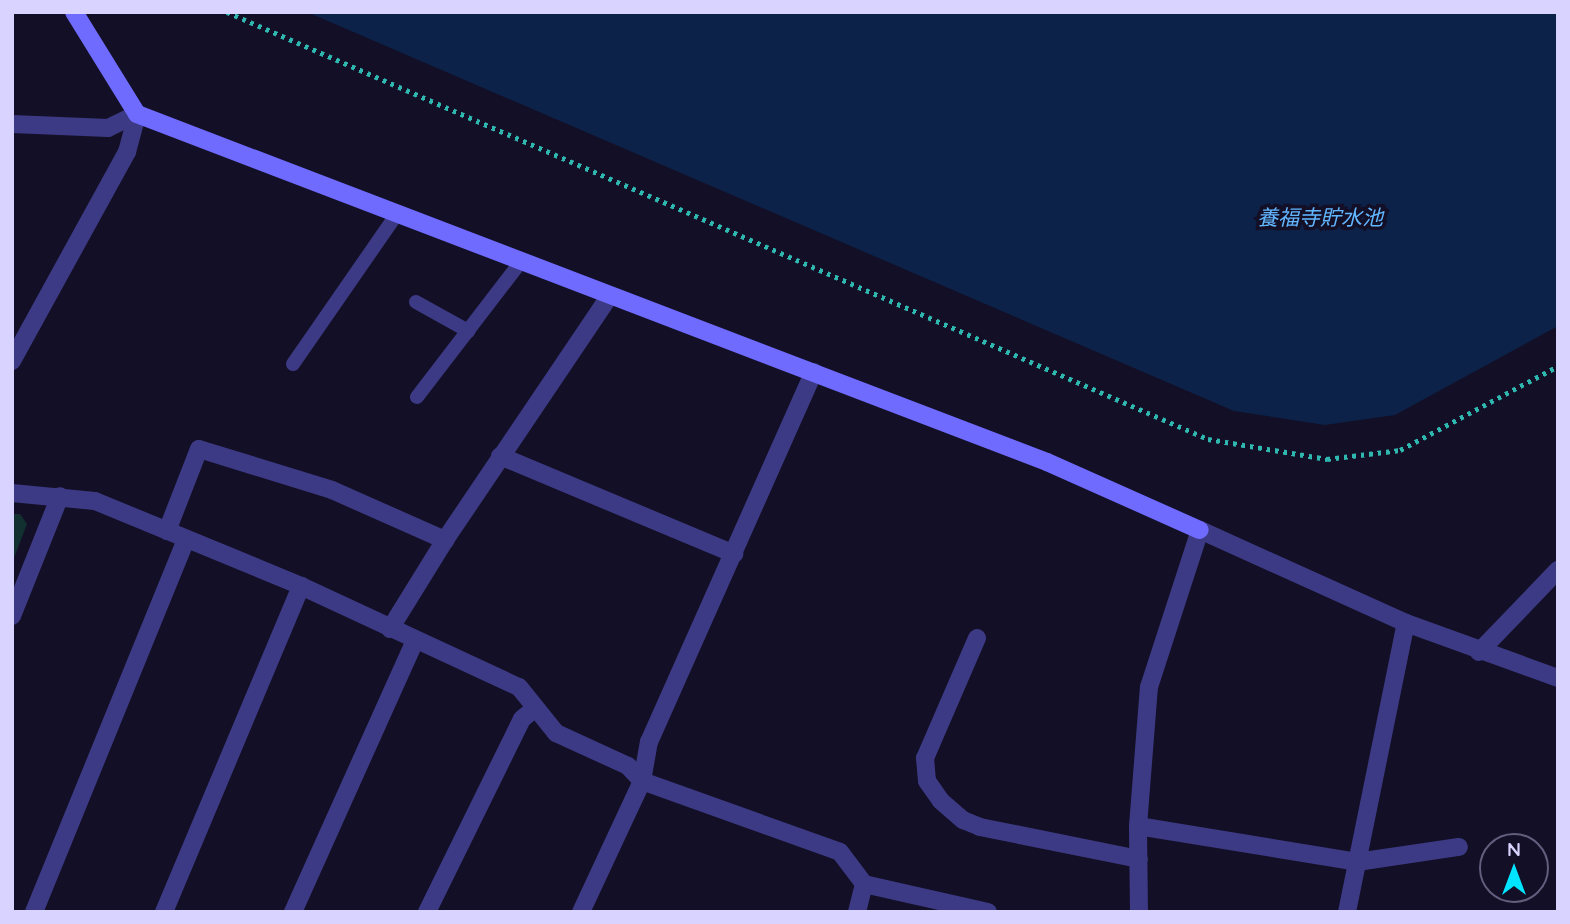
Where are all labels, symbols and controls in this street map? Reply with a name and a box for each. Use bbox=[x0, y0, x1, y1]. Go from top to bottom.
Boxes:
water label: 養福寺貯水池 bbox=[1257, 204, 1383, 230]
north arrow bbox=[1479, 833, 1549, 903]
text: N bbox=[1507, 837, 1521, 861]

